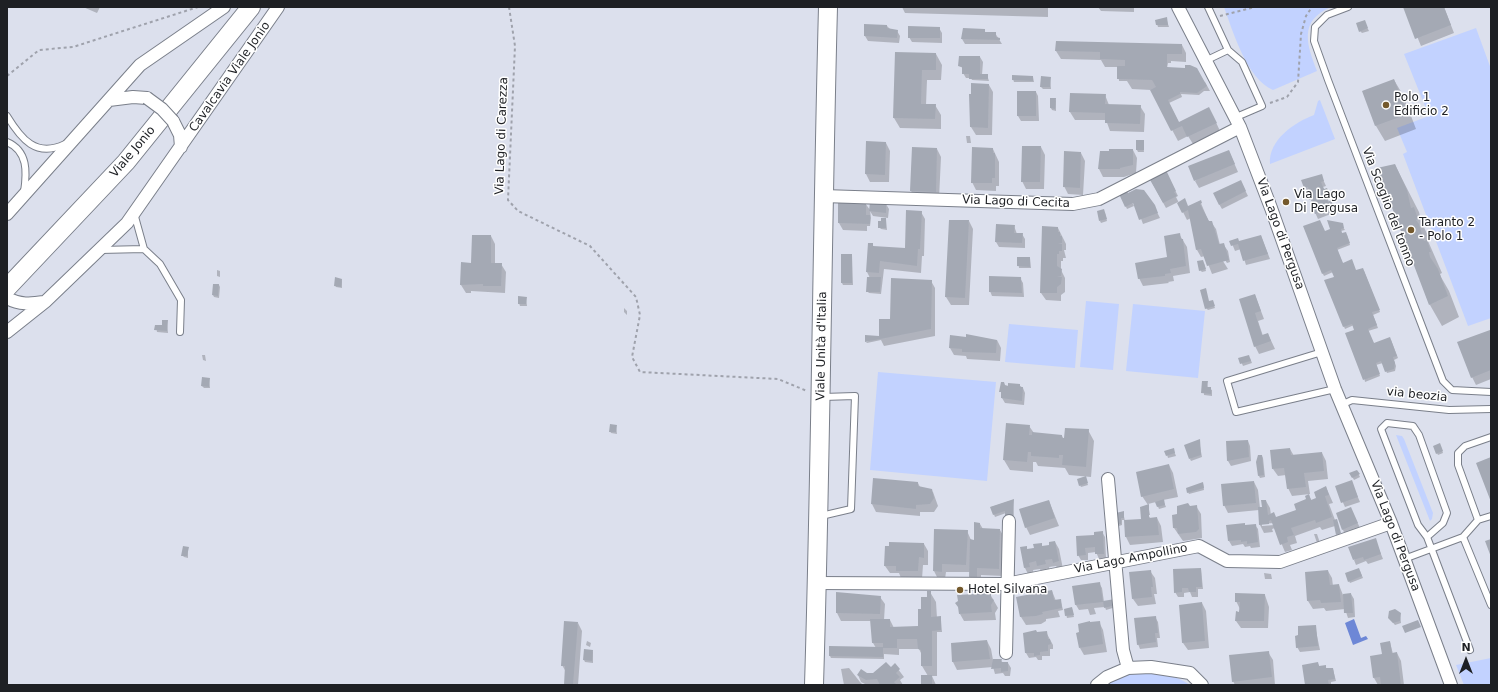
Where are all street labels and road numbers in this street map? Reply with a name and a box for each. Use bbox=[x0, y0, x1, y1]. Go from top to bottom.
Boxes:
street label: Cavalcavia Viale Jonio bbox=[186, 19, 274, 135]
street label: Via Lago di Carezza bbox=[493, 77, 511, 195]
street label: Viale Jonio bbox=[107, 123, 159, 181]
street label: Via Scoglio del tonno bbox=[1359, 146, 1417, 268]
street label: Via Lago di Pergusa bbox=[1253, 176, 1307, 292]
street label: Via Lago di Cecita bbox=[962, 193, 1070, 211]
street label: Viale Unità d'Italia bbox=[814, 291, 830, 401]
street label: via beozia bbox=[1386, 385, 1448, 405]
street label: Via Lago di Pergusa bbox=[1367, 478, 1423, 594]
street label: Via Lago Ampollino bbox=[1073, 541, 1189, 577]

